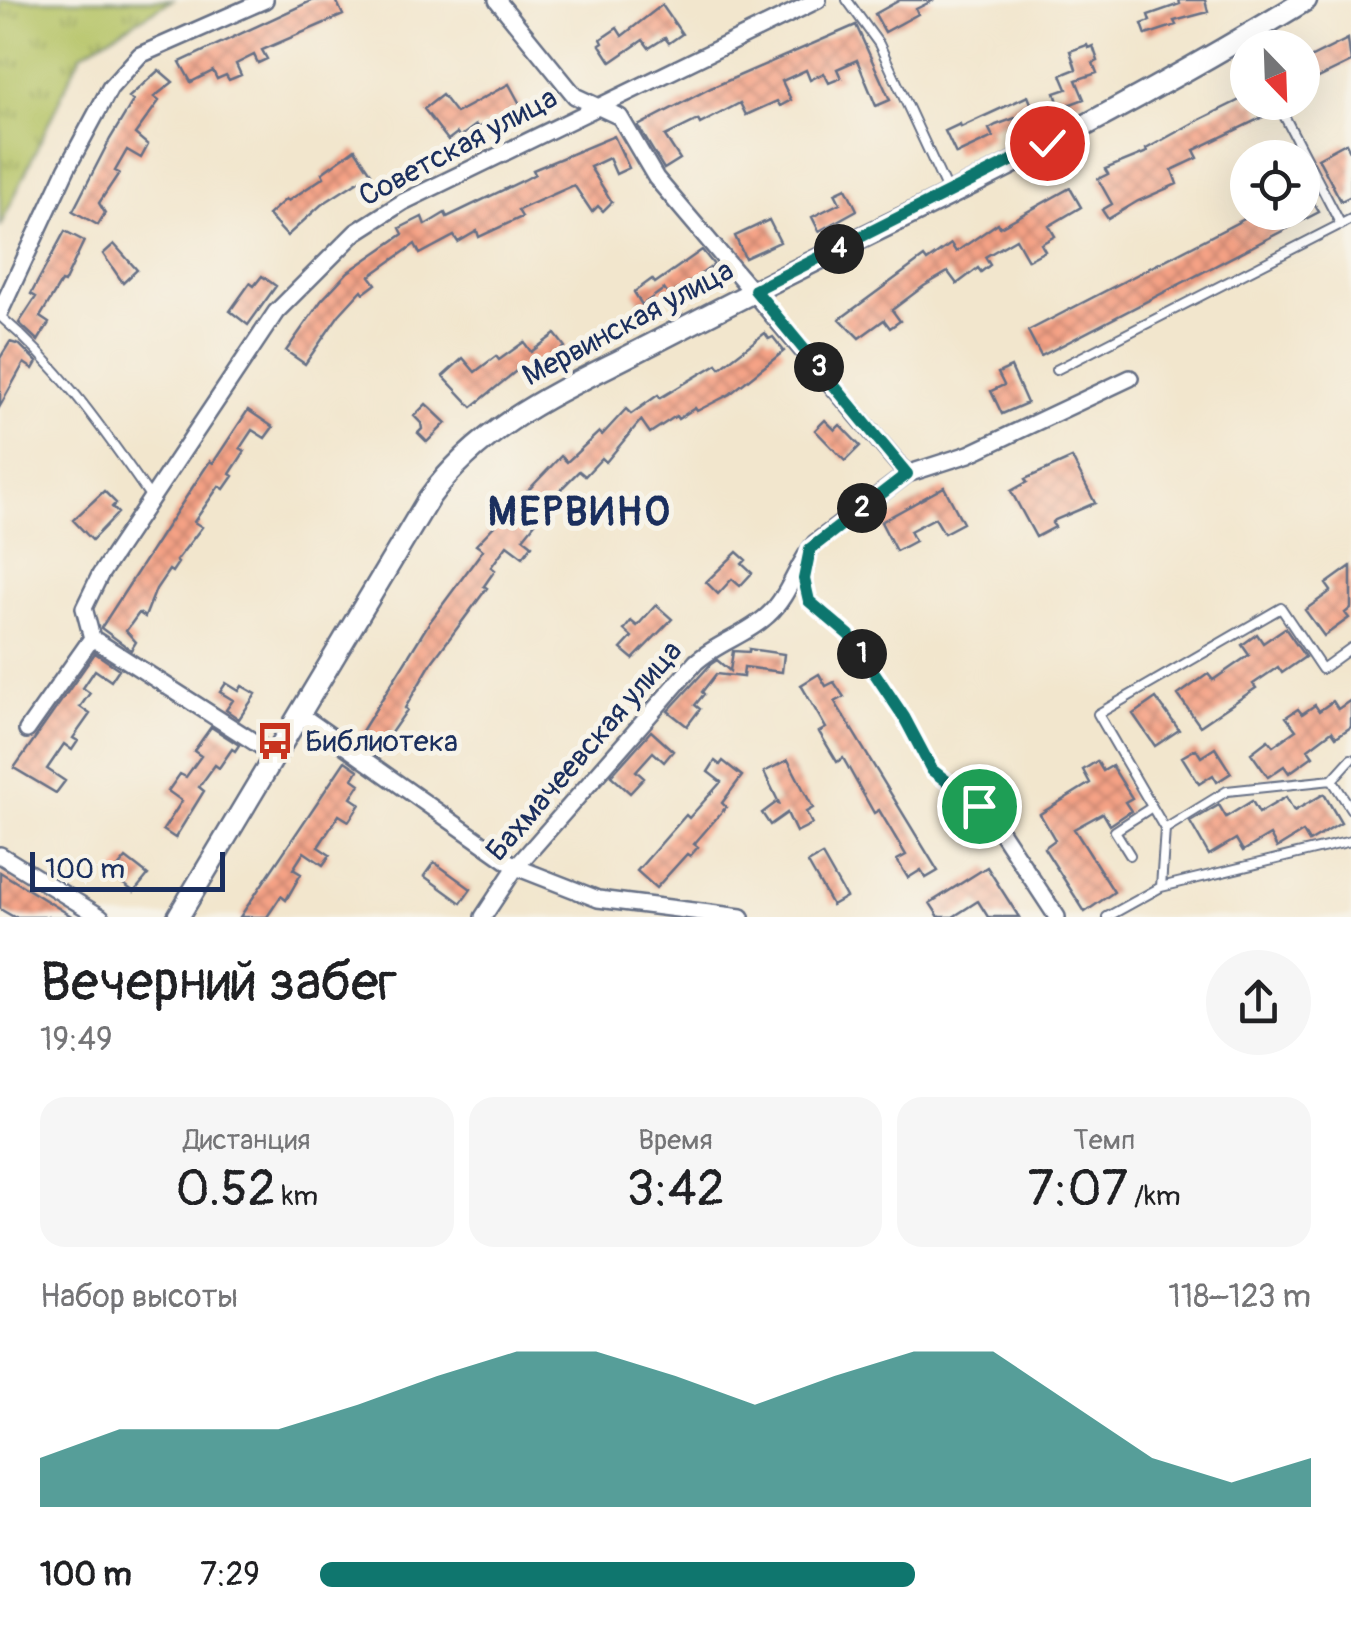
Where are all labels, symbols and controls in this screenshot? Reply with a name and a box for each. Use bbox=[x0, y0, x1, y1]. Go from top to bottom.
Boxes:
north arrow bbox=[1230, 30, 1320, 120]
map controls bbox=[1230, 30, 1320, 230]
street label: Советская улица bbox=[353, 79, 563, 215]
pin bbox=[1005, 101, 1090, 186]
icon: check bbox=[1020, 116, 1075, 171]
button: locate bbox=[1230, 140, 1320, 230]
pin: 4 bbox=[814, 224, 864, 274]
text: 4 bbox=[831, 231, 847, 266]
street label: Мервинская улица bbox=[516, 252, 740, 394]
pin: 3 bbox=[794, 342, 844, 392]
text: 3 bbox=[811, 349, 827, 384]
pin: 2 bbox=[837, 483, 887, 533]
district label: МЕРВИНО bbox=[488, 488, 672, 537]
text: 2 bbox=[854, 490, 870, 525]
pin: 1 bbox=[837, 629, 887, 679]
street label: Бахмачеевская улица bbox=[478, 633, 690, 869]
text: 1 bbox=[857, 636, 867, 671]
bus stop icon: Библиотека bbox=[254, 720, 296, 762]
place label: Библиотека bbox=[305, 723, 458, 760]
pin bbox=[937, 764, 1022, 849]
icon: arrive bbox=[952, 779, 1007, 834]
scale bar bbox=[30, 847, 225, 891]
text: 100 m bbox=[45, 852, 125, 887]
text: Вечерний забег bbox=[40, 948, 397, 1017]
button: share bbox=[1206, 950, 1311, 1055]
text: 19:49 bbox=[40, 1020, 113, 1060]
text: Дистанция bbox=[183, 1123, 310, 1158]
text: Время bbox=[638, 1123, 713, 1158]
text: Темп bbox=[1073, 1123, 1135, 1158]
text: 0.52 bbox=[175, 1158, 276, 1221]
text: 3:42 bbox=[626, 1158, 725, 1221]
text: 7:07 bbox=[1028, 1158, 1128, 1221]
text: km bbox=[276, 1179, 318, 1214]
text: /km bbox=[1128, 1179, 1181, 1214]
text: Набор высоты bbox=[40, 1277, 238, 1317]
text: 118–123 m bbox=[1168, 1277, 1311, 1317]
text: 100 m bbox=[40, 1555, 132, 1595]
text: 7:29 bbox=[200, 1555, 260, 1595]

